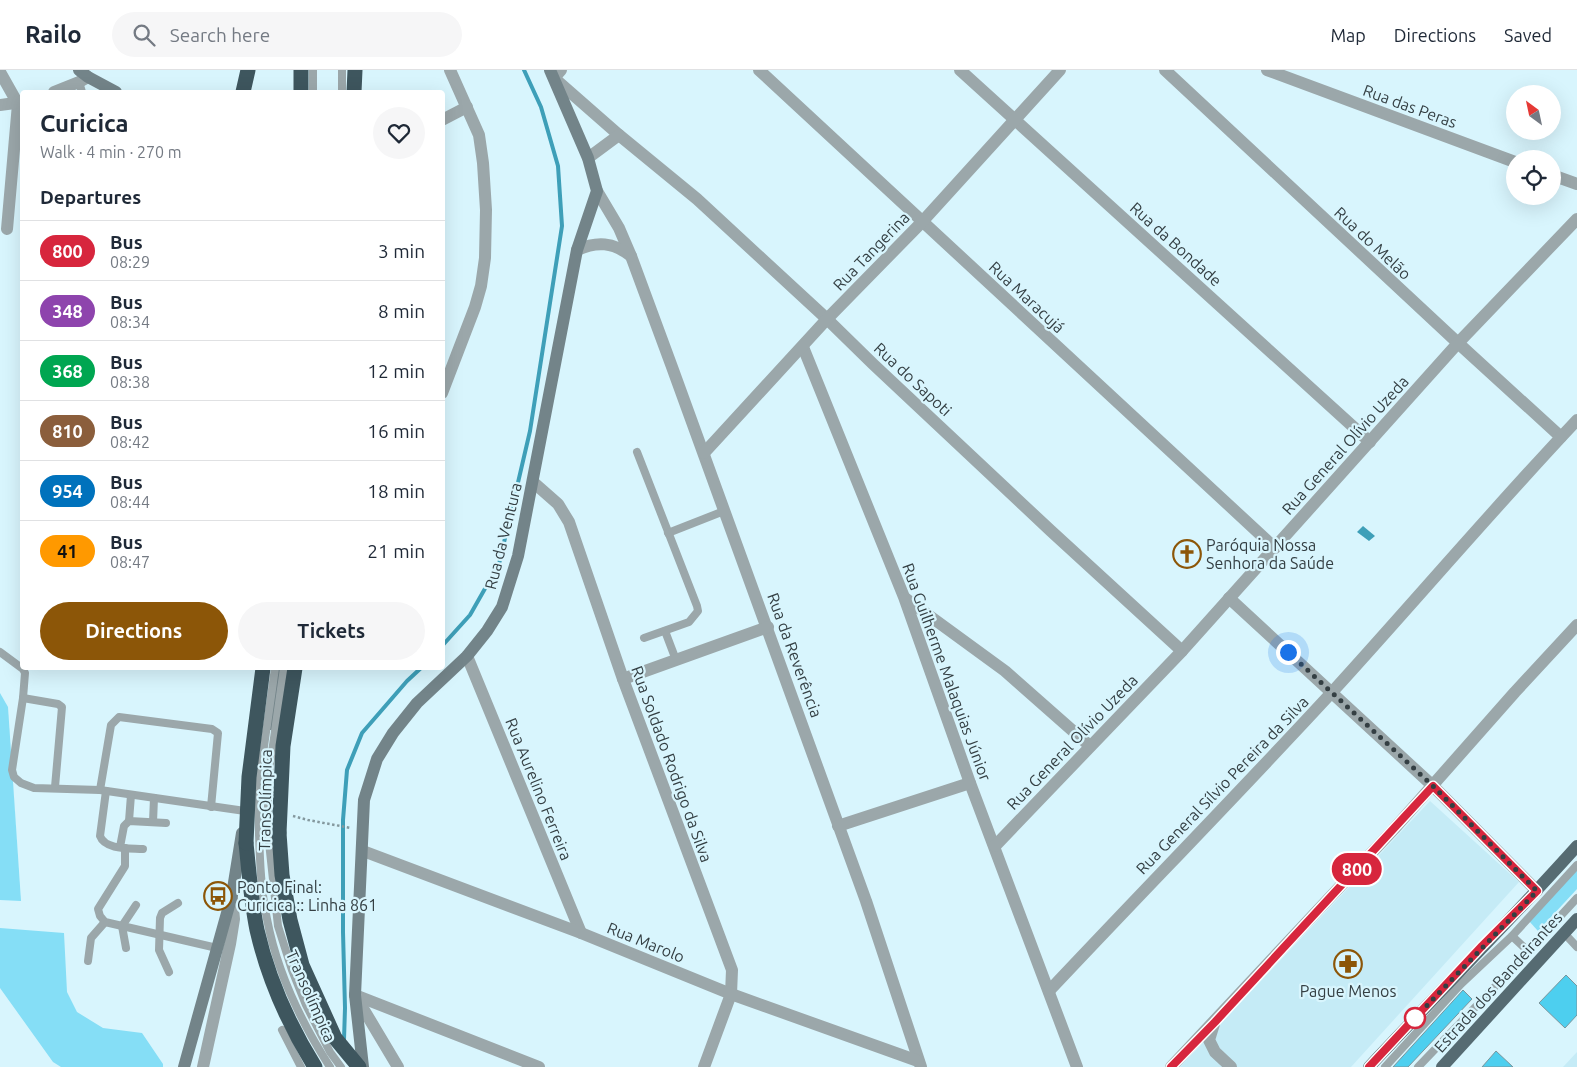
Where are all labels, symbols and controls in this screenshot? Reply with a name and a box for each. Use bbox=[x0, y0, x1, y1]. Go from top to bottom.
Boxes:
search box bbox=[112, 12, 462, 57]
text: Railo bbox=[25, 21, 82, 48]
icon: search bbox=[130, 21, 158, 49]
text: Search here bbox=[170, 24, 270, 46]
text: Map bbox=[1330, 25, 1366, 45]
text: Directions bbox=[1394, 25, 1476, 45]
text: Saved bbox=[1504, 25, 1552, 45]
street label: Rua das Peras bbox=[1361, 81, 1459, 131]
north arrow bbox=[1506, 85, 1561, 140]
map controls bbox=[1506, 85, 1561, 205]
button: heart bbox=[373, 107, 425, 159]
text: Curicica bbox=[40, 110, 128, 137]
text: Walk · 4 min · 270 m bbox=[40, 143, 182, 161]
button: locate bbox=[1506, 150, 1561, 205]
text: Departures bbox=[40, 186, 141, 208]
street label: Rua da Bondade bbox=[1127, 198, 1225, 290]
street label: Rua do Melão bbox=[1331, 203, 1415, 283]
street label: Rua Tangerina bbox=[829, 208, 913, 294]
text: Bus bbox=[110, 231, 143, 253]
text: 3 min bbox=[378, 240, 425, 262]
text: 800 bbox=[52, 241, 83, 261]
text: 08:29 bbox=[110, 253, 150, 271]
street label: Rua Maracujá bbox=[986, 258, 1068, 336]
text: Bus bbox=[110, 291, 143, 313]
text: 8 min bbox=[378, 300, 425, 322]
text: 348 bbox=[52, 301, 83, 321]
text: 08:34 bbox=[110, 313, 150, 331]
street label: Rua do Sapoti bbox=[871, 339, 955, 419]
text: Bus bbox=[110, 351, 143, 373]
text: 12 min bbox=[367, 360, 425, 382]
text: 368 bbox=[52, 361, 83, 381]
street label: Rua General Olívio Uzeda bbox=[1278, 372, 1412, 518]
text: 08:38 bbox=[110, 373, 150, 391]
text: Bus bbox=[110, 411, 143, 433]
text: 16 min bbox=[367, 420, 425, 442]
text: 810 bbox=[52, 421, 83, 441]
text: 08:42 bbox=[110, 433, 150, 451]
text: Bus bbox=[110, 471, 143, 493]
text: 18 min bbox=[367, 480, 425, 502]
text: 954 bbox=[52, 481, 83, 501]
street label: Rua da Ventura bbox=[481, 481, 525, 591]
text: 08:44 bbox=[110, 493, 150, 511]
text: Bus bbox=[110, 531, 143, 553]
place label: Paróquia Nossa Senhora da Saúde bbox=[1206, 536, 1334, 572]
church icon: Paróquia Nossa Senhora da Saúde bbox=[1172, 539, 1202, 569]
text: 21 min bbox=[367, 540, 425, 562]
text: 41 bbox=[57, 541, 78, 561]
text: 08:47 bbox=[110, 553, 150, 571]
street label: Rua Guilherme Malaquias Júnior bbox=[899, 561, 995, 783]
street label: Rua da Reverência bbox=[764, 590, 826, 720]
button: Directions bbox=[40, 602, 228, 660]
button: Tickets bbox=[238, 602, 425, 660]
your location bbox=[1276, 640, 1301, 665]
street label: Rua Soldado Rodrigo da Silva bbox=[628, 663, 716, 865]
street label: Rua General Olívio Uzeda bbox=[1003, 671, 1141, 813]
street label: Rua General Sílvio Pereira da Silva bbox=[1132, 692, 1312, 878]
street label: Rua Aurelino Ferreira bbox=[502, 715, 576, 863]
street label: TransOlímpica bbox=[255, 749, 275, 851]
line badge: 800 bbox=[1328, 853, 1386, 885]
text: 800 bbox=[1342, 859, 1372, 879]
place label: Ponto Final: Curicica :: Linha 861 bbox=[237, 878, 377, 914]
bus stop icon: Ponto Final: Curicica :: Linha 861 bbox=[203, 881, 233, 911]
street label: Estrada dos Bandeirantes bbox=[1430, 908, 1566, 1056]
street label: Rua Marolo bbox=[605, 918, 687, 966]
street label: Transolímpica bbox=[283, 947, 339, 1045]
pharmacy icon: Pague Menos bbox=[1333, 949, 1363, 979]
place label: Pague Menos bbox=[1300, 982, 1396, 1000]
unlabelled marker bbox=[1404, 1007, 1426, 1029]

